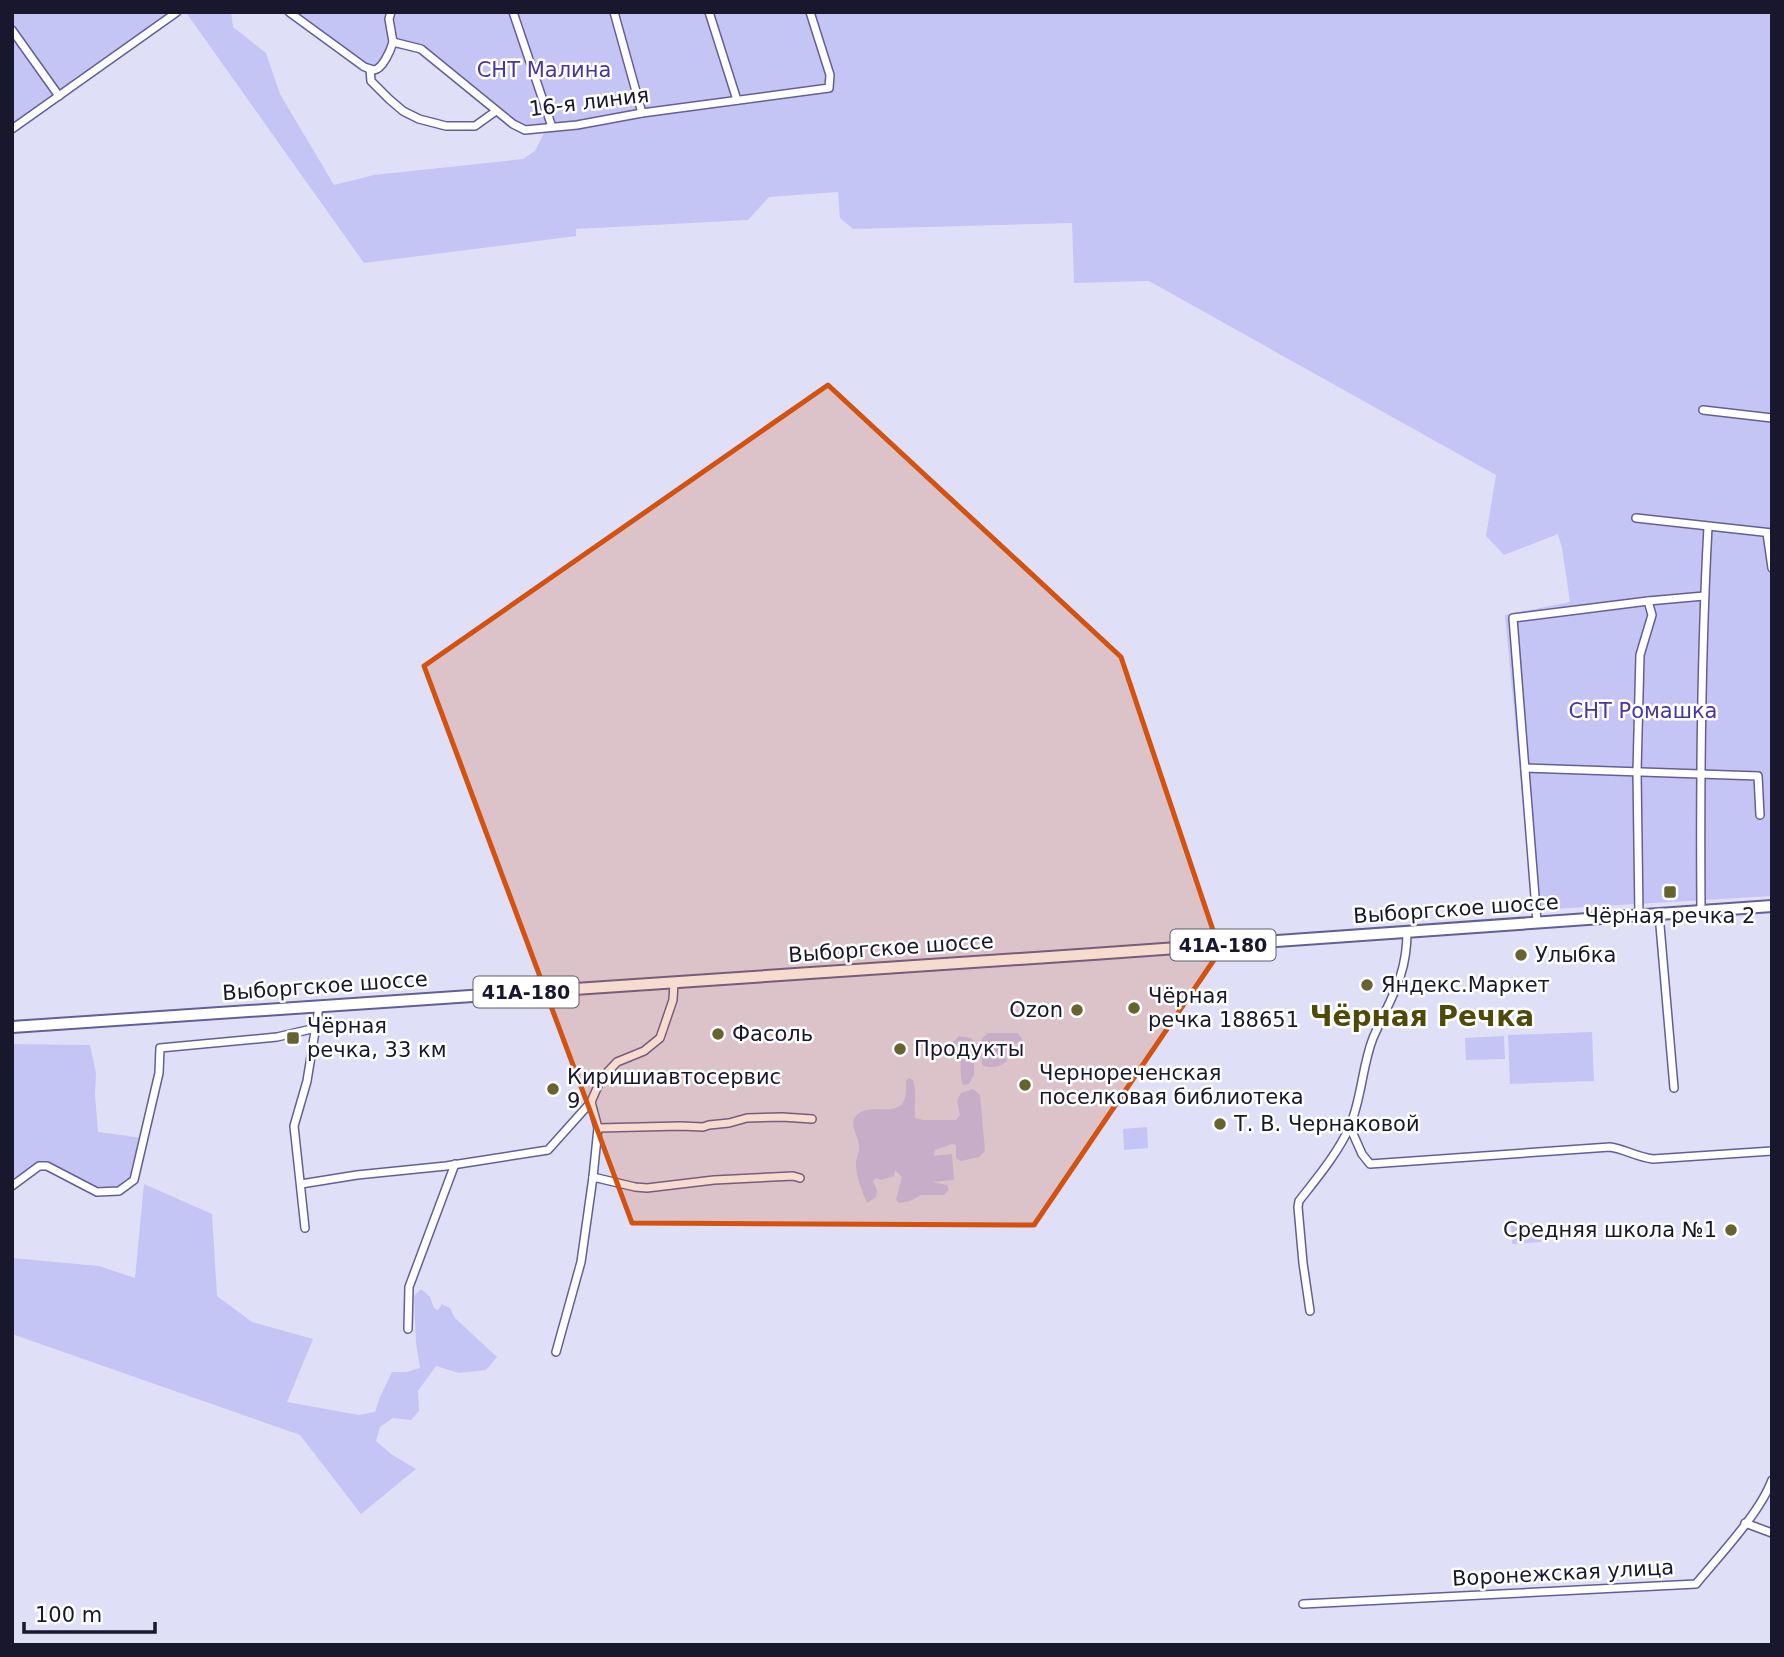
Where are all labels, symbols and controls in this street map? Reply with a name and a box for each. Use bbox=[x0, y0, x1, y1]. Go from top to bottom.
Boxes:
park label: СНТ Малина bbox=[477, 58, 611, 82]
street label: 16-я линия bbox=[528, 83, 650, 121]
park label: СНТ Ромашка bbox=[1569, 699, 1717, 723]
marker: Чёрная речка 2 bbox=[1662, 884, 1678, 900]
street label: Выборгское шоссе bbox=[1352, 890, 1560, 928]
place label: Чёрная речка 2 bbox=[1585, 904, 1755, 928]
street label: Выборгское шоссе bbox=[787, 929, 995, 967]
road number: 41А-180 bbox=[1170, 930, 1276, 960]
place label: Улыбка bbox=[1535, 943, 1616, 967]
marker: Улыбка bbox=[1513, 947, 1529, 963]
street label: Выборгское шоссе bbox=[221, 967, 429, 1005]
place label: Яндекс.Маркет bbox=[1381, 973, 1550, 997]
road number: 41А-180 bbox=[474, 976, 578, 1008]
marker: Яндекс.Маркет bbox=[1359, 977, 1375, 993]
place label: Чёрная речка 188651 bbox=[1148, 984, 1299, 1032]
place label: Ozon bbox=[1009, 998, 1063, 1022]
marker: Чёрная речка 188651 bbox=[1126, 1000, 1142, 1016]
district label: Чёрная Речка bbox=[1310, 1000, 1534, 1033]
marker: Ozon bbox=[1069, 1002, 1085, 1018]
place label: Чёрная речка, 33 км bbox=[307, 1014, 446, 1062]
place label: Фасоль bbox=[732, 1022, 813, 1046]
marker: Фасоль bbox=[710, 1026, 726, 1042]
marker: Чёрная речка, 33 км bbox=[285, 1030, 301, 1046]
place label: Продукты bbox=[914, 1037, 1024, 1061]
marker: Продукты bbox=[892, 1041, 908, 1057]
place label: Чернореченская поселковая библиотека bbox=[1039, 1061, 1304, 1109]
place label: Киришиавтосервис 9 bbox=[567, 1065, 781, 1113]
marker: Чернореченская поселковая библиотека bbox=[1017, 1077, 1033, 1093]
marker: Киришиавтосервис 9 bbox=[545, 1081, 561, 1097]
place label: Т. В. Чернаковой bbox=[1233, 1112, 1420, 1136]
marker: Т. В. Чернаковой bbox=[1212, 1116, 1228, 1132]
place label: Средняя школа №1 bbox=[1503, 1218, 1717, 1242]
marker: Средняя школа №1 bbox=[1723, 1222, 1739, 1238]
street label: Воронежская улица bbox=[1451, 1555, 1675, 1591]
scale bar bbox=[24, 1590, 156, 1634]
text: 100 m bbox=[35, 1603, 102, 1627]

